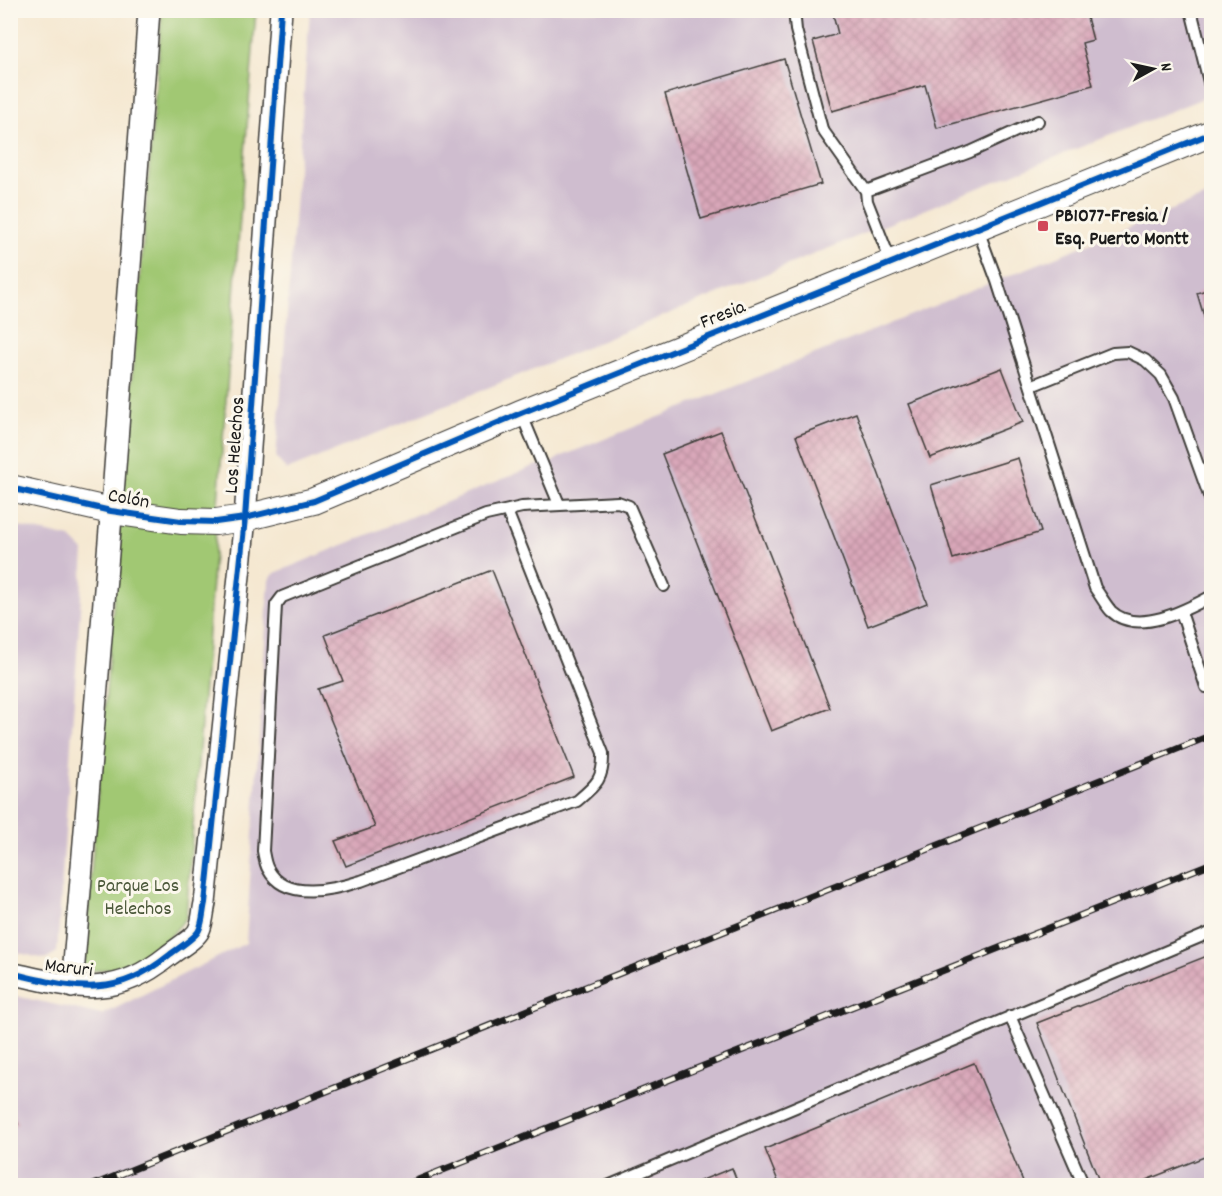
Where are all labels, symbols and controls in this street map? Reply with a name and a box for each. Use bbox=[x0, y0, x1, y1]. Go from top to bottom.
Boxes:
north arrow bbox=[1123, 39, 1183, 99]
text: N bbox=[1153, 62, 1177, 73]
place label: PB1077-Fresia / Esq. Puerto Montt bbox=[1055, 203, 1189, 254]
marker: PB1077-Fresia / Esq. Puerto Montt bbox=[1036, 219, 1050, 233]
street label: Fresia bbox=[696, 294, 751, 337]
street label: Los Helechos bbox=[219, 396, 253, 495]
street label: Colón bbox=[106, 483, 151, 517]
park label: Parque Los Helechos bbox=[97, 873, 179, 924]
street label: Maruri bbox=[43, 952, 95, 986]

